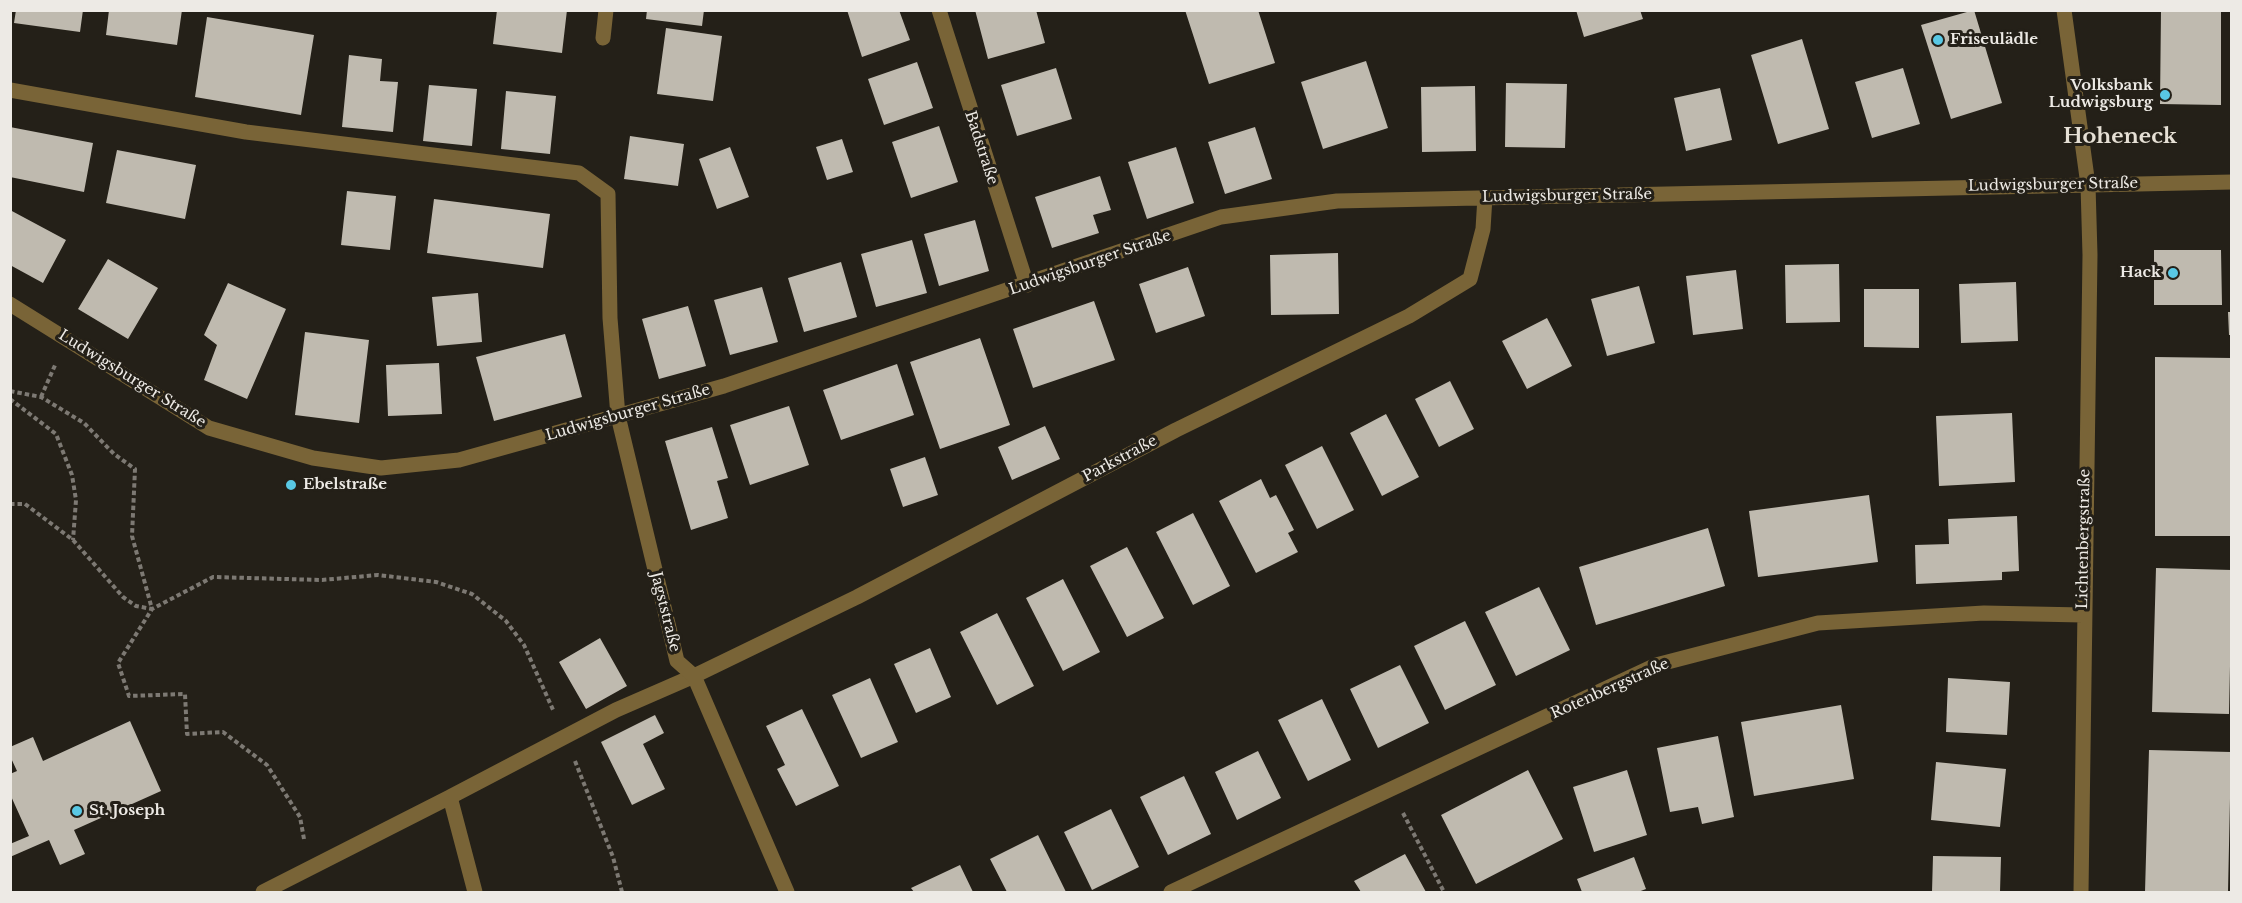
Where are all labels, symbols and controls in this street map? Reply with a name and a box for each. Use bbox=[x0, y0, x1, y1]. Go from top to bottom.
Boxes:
place label: Friseulädle bbox=[1950, 31, 2038, 49]
marker: Friseulädle bbox=[1931, 33, 1945, 47]
place label: Volksbank Ludwigsburg bbox=[2049, 77, 2153, 112]
marker: Volksbank Ludwigsburg bbox=[2158, 88, 2172, 102]
street label: Badstraße bbox=[961, 109, 1001, 187]
district label: Hoheneck bbox=[2063, 124, 2177, 150]
street label: Ludwigsburger Straße bbox=[1968, 175, 2138, 195]
street label: Ludwigsburger Straße bbox=[1482, 186, 1652, 206]
street label: Ludwigsburger Straße bbox=[1007, 227, 1173, 299]
place label: Hack bbox=[2120, 264, 2161, 282]
marker: Hack bbox=[2166, 266, 2180, 280]
street label: Ludwigsburger Straße bbox=[55, 326, 209, 432]
street label: Ludwigsburger Straße bbox=[544, 381, 712, 445]
street label: Parkstraße bbox=[1080, 432, 1160, 486]
street label: Lichtenbergstraße bbox=[2074, 469, 2094, 609]
place label: Ebelstraße bbox=[303, 476, 387, 494]
marker: Ebelstraße bbox=[284, 478, 298, 492]
street label: Jagststraße bbox=[646, 570, 684, 654]
street label: Rotenbergstraße bbox=[1548, 655, 1672, 723]
place label: St. Joseph bbox=[89, 802, 165, 820]
marker: St. Joseph bbox=[70, 804, 84, 818]

